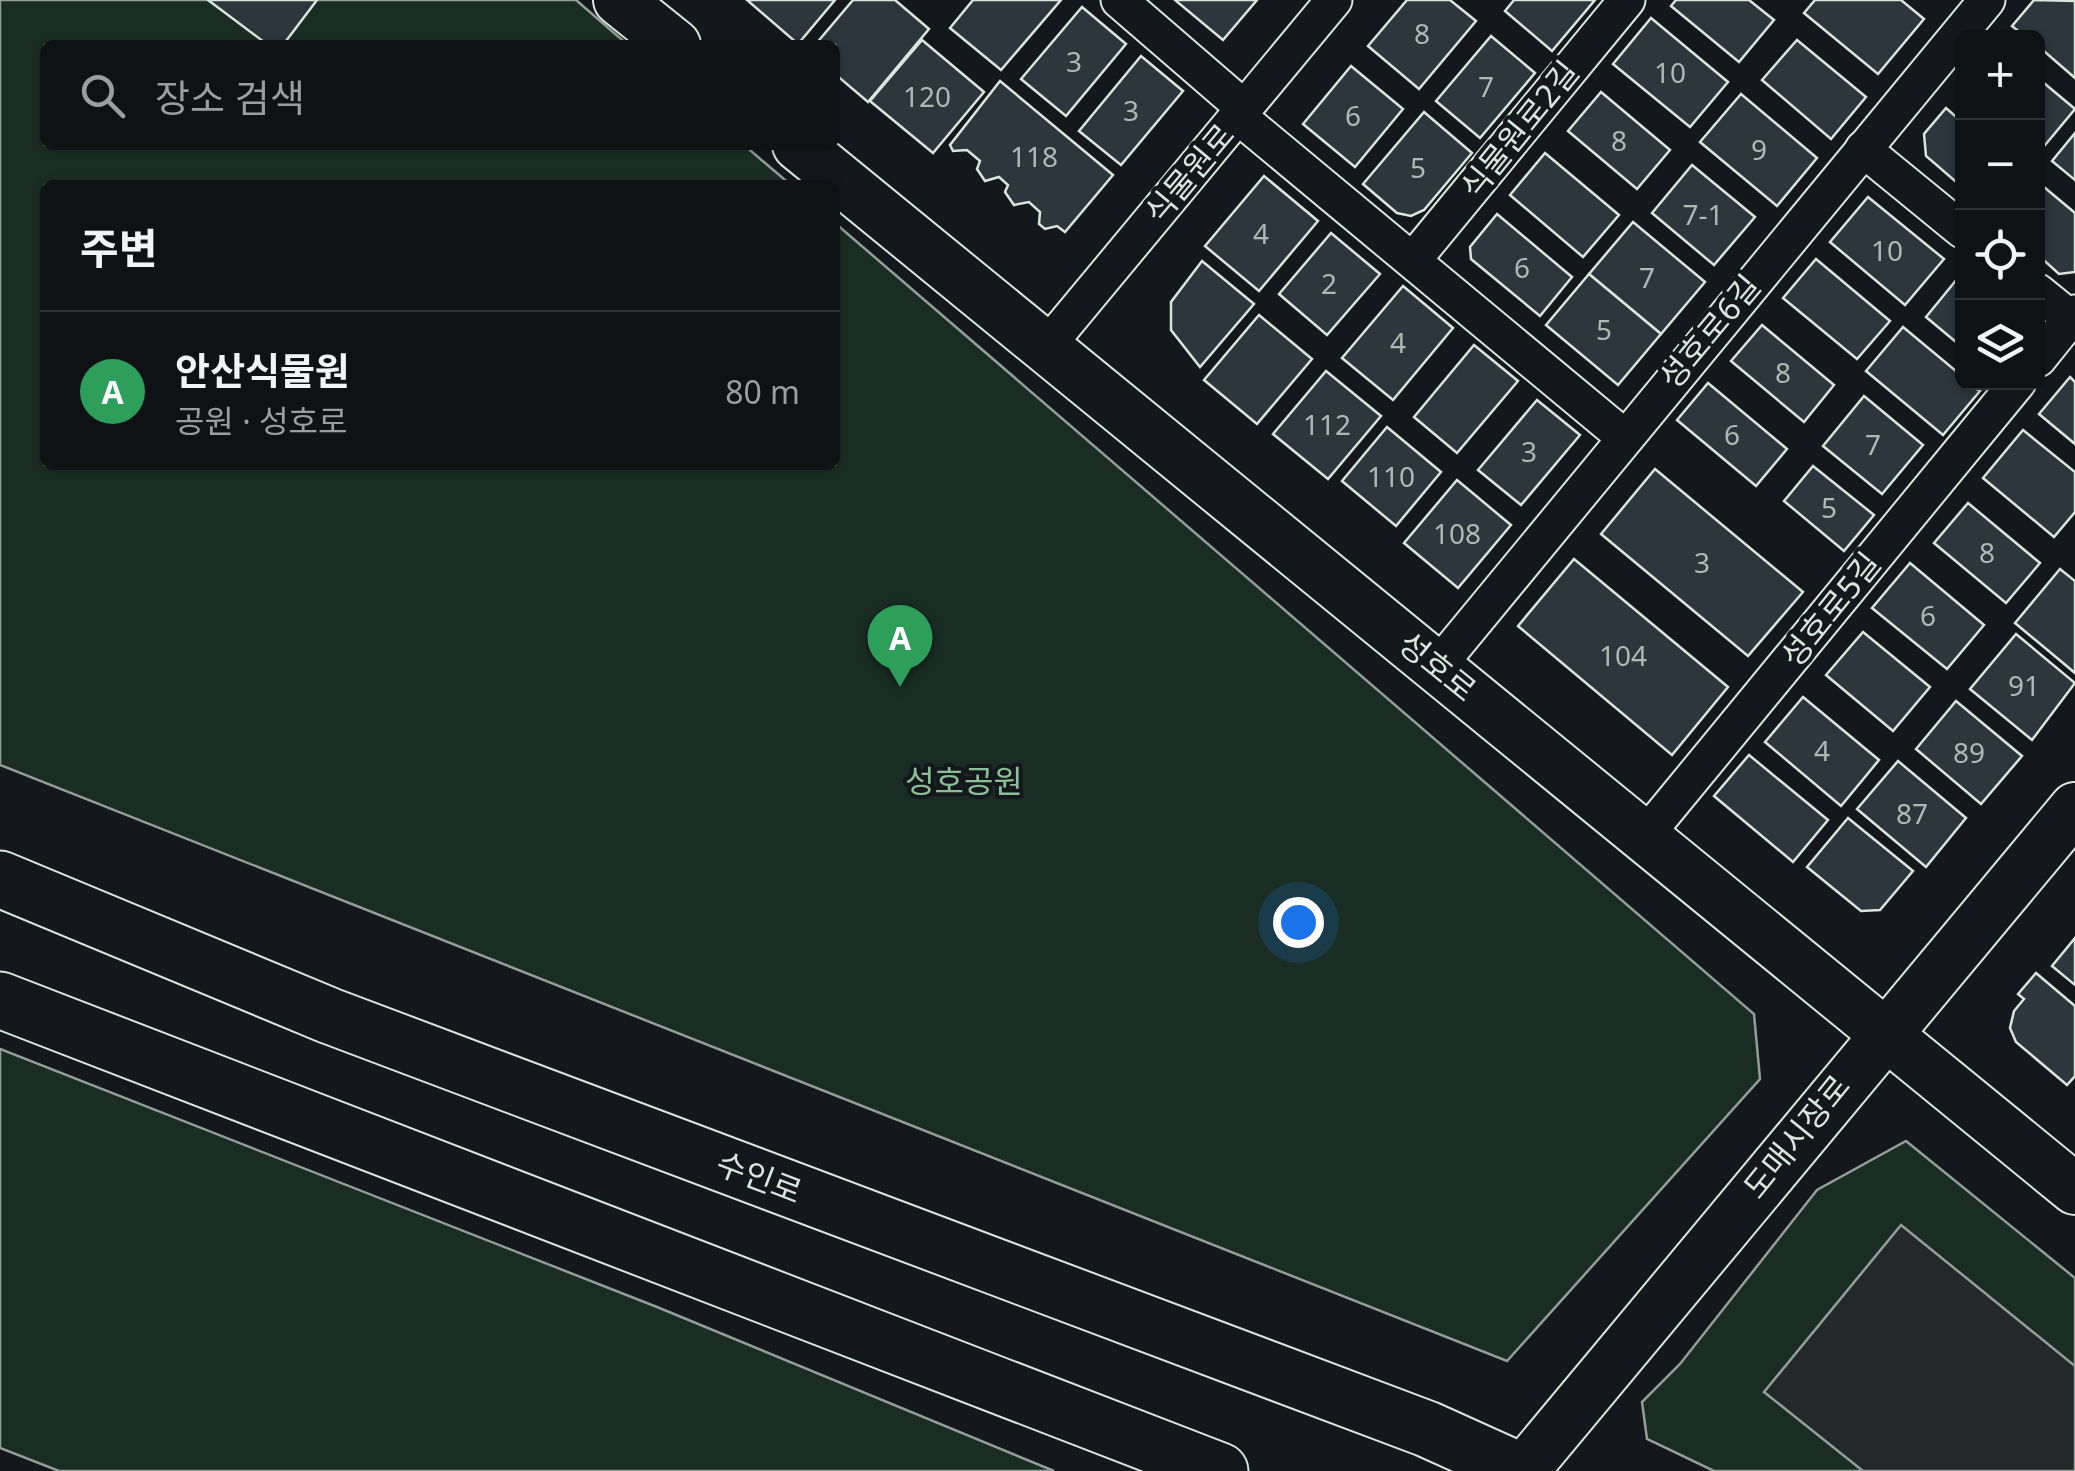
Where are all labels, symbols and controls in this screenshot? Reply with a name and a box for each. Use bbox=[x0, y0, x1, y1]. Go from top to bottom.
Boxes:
house number: 8 bbox=[1414, 14, 1430, 52]
map controls bbox=[1955, 30, 2045, 390]
button: + bbox=[1955, 30, 2045, 120]
search box bbox=[40, 40, 840, 150]
house number: 3 bbox=[1066, 42, 1082, 80]
street label: 식물원로2길 bbox=[1450, 51, 1588, 207]
house number: 10 bbox=[1654, 53, 1686, 91]
house number: 7 bbox=[1478, 67, 1494, 105]
icon: search bbox=[75, 68, 130, 123]
text: 장소 검색 bbox=[155, 71, 305, 123]
house number: 120 bbox=[903, 77, 951, 115]
house number: 3 bbox=[1123, 91, 1139, 129]
house number: 6 bbox=[1345, 96, 1361, 134]
street label: 식물원로 bbox=[1135, 114, 1243, 232]
button: − bbox=[1955, 120, 2045, 210]
house number: 8 bbox=[1611, 121, 1627, 159]
house number: 9 bbox=[1751, 130, 1767, 168]
house number: 118 bbox=[1010, 137, 1058, 175]
house number: 5 bbox=[1410, 148, 1426, 186]
house number: 7-1 bbox=[1682, 195, 1724, 233]
button: locate bbox=[1955, 210, 2045, 300]
house number: 4 bbox=[1253, 214, 1269, 252]
text: 주변 bbox=[80, 219, 157, 276]
house number: 10 bbox=[1871, 231, 1903, 269]
house number: 6 bbox=[1514, 248, 1530, 286]
house number: 7 bbox=[1639, 258, 1655, 296]
house number: 2 bbox=[1321, 264, 1337, 302]
street label: 성호로6길 bbox=[1649, 265, 1769, 397]
button: layers bbox=[1955, 300, 2045, 390]
house number: 5 bbox=[1596, 310, 1612, 348]
house number: 4 bbox=[1390, 323, 1406, 361]
text: 안산식물원 bbox=[175, 344, 350, 396]
house number: 8 bbox=[1775, 353, 1791, 391]
text: A bbox=[101, 370, 124, 413]
text: 80 m bbox=[725, 370, 800, 413]
text: 공원 · 성호로 bbox=[175, 399, 347, 442]
house number: 112 bbox=[1303, 405, 1351, 443]
house number: 6 bbox=[1724, 415, 1740, 453]
house number: 7 bbox=[1865, 425, 1881, 463]
house number: 3 bbox=[1521, 432, 1537, 470]
house number: 110 bbox=[1367, 457, 1415, 495]
house number: 5 bbox=[1821, 488, 1837, 526]
house number: 108 bbox=[1433, 514, 1481, 552]
house number: 8 bbox=[1979, 533, 1995, 571]
house number: 3 bbox=[1694, 543, 1710, 581]
street label: 성호로5길 bbox=[1770, 543, 1889, 675]
house number: 6 bbox=[1920, 596, 1936, 634]
pin: A bbox=[868, 604, 932, 687]
street label: 성호로 bbox=[1390, 621, 1486, 710]
house number: 104 bbox=[1599, 636, 1647, 674]
house number: 91 bbox=[2008, 666, 2040, 704]
house number: 4 bbox=[1814, 731, 1830, 769]
house number: 89 bbox=[1953, 733, 1985, 771]
park label: 성호공원 bbox=[905, 759, 1023, 802]
house number: 87 bbox=[1896, 794, 1928, 832]
your location bbox=[1273, 897, 1324, 948]
street label: 도매시장로 bbox=[1733, 1065, 1859, 1207]
street label: 수인로 bbox=[711, 1141, 808, 1212]

